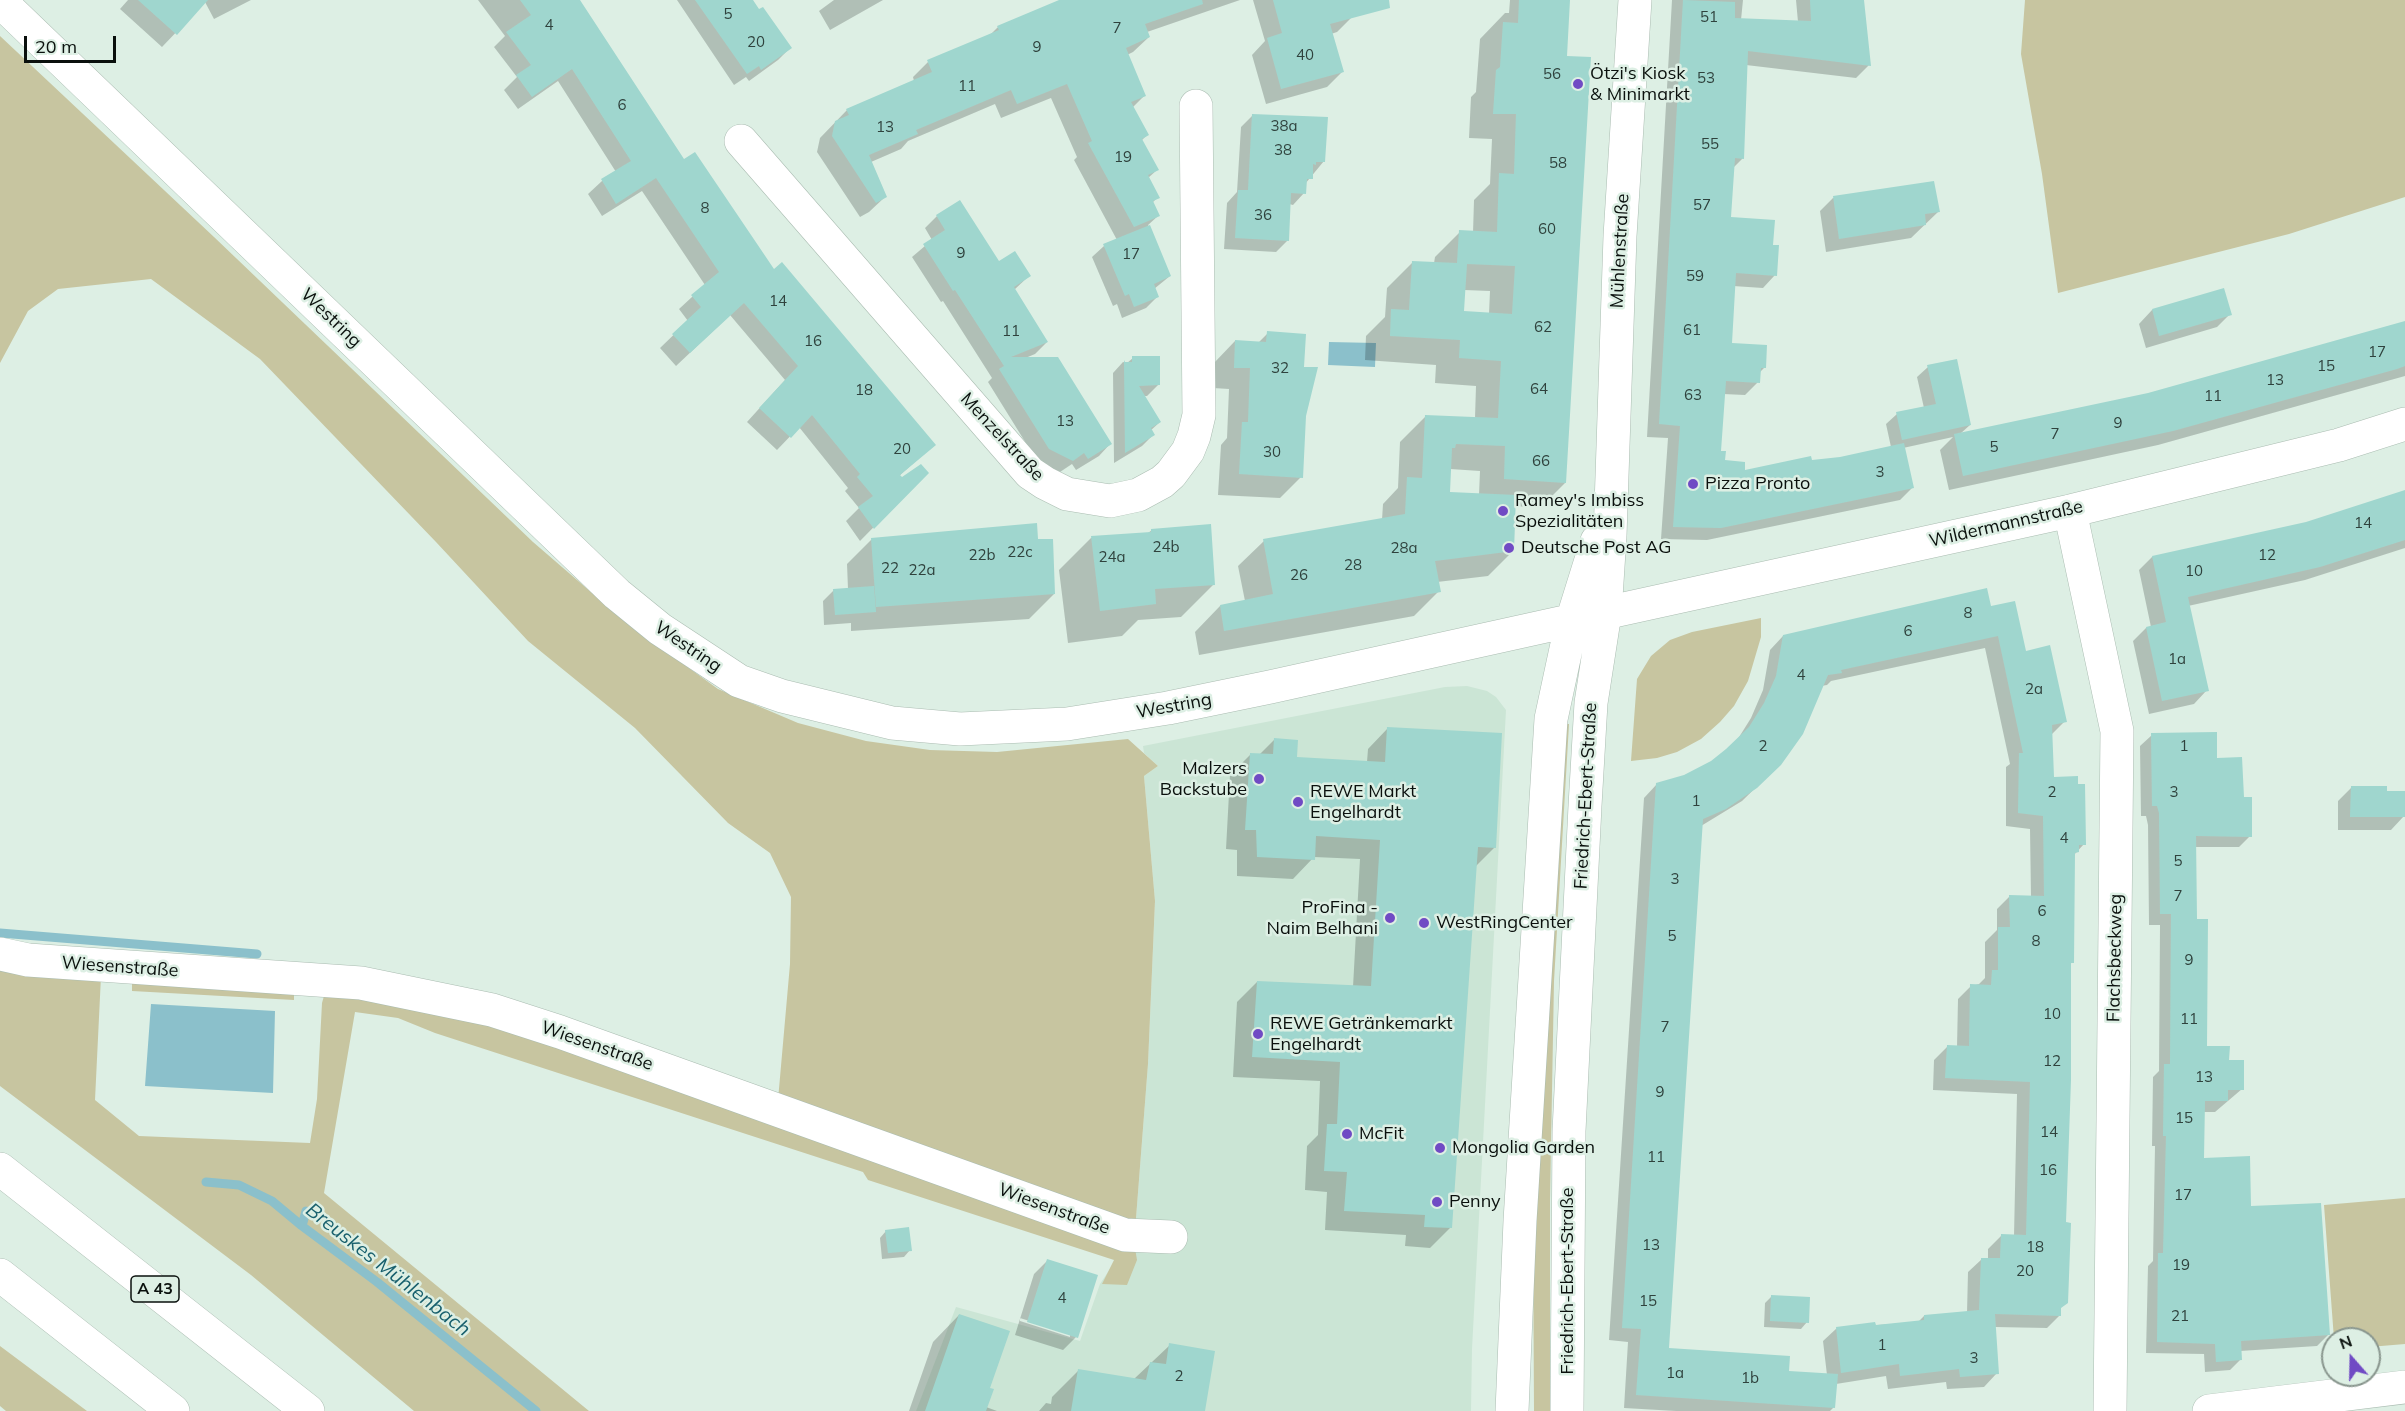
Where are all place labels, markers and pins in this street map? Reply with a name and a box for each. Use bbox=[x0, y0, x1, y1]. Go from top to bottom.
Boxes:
place label: Ötzi's Kiosk & Minimarkt bbox=[1590, 63, 1690, 106]
marker: Ötzi's Kiosk & Minimarkt bbox=[1571, 77, 1585, 91]
place label: Pizza Pronto bbox=[1705, 473, 1810, 495]
marker: Pizza Pronto bbox=[1686, 477, 1700, 491]
place label: Ramey's Imbiss Spezialitäten bbox=[1515, 490, 1644, 532]
marker: Ramey's Imbiss Spezialitäten bbox=[1496, 504, 1510, 518]
place label: Deutsche Post AG bbox=[1521, 537, 1671, 559]
marker: Deutsche Post AG bbox=[1502, 541, 1516, 555]
place label: Malzers Backstube bbox=[1160, 758, 1247, 800]
marker: Malzers Backstube bbox=[1252, 772, 1266, 786]
place label: REWE Markt Engelhardt bbox=[1310, 781, 1416, 824]
marker: REWE Markt Engelhardt bbox=[1291, 795, 1305, 809]
place label: ProFina - Naim Belhani bbox=[1266, 897, 1378, 940]
marker: ProFina - Naim Belhani bbox=[1383, 911, 1397, 925]
place label: WestRingCenter bbox=[1436, 912, 1573, 934]
marker: WestRingCenter bbox=[1417, 916, 1431, 930]
place label: REWE Getränkemarkt Engelhardt bbox=[1270, 1013, 1453, 1056]
marker: REWE Getränkemarkt Engelhardt bbox=[1251, 1027, 1265, 1041]
place label: McFit bbox=[1359, 1123, 1404, 1145]
marker: McFit bbox=[1340, 1127, 1354, 1141]
place label: Mongolia Garden bbox=[1452, 1137, 1595, 1159]
marker: Mongolia Garden bbox=[1433, 1141, 1447, 1155]
place label: Penny bbox=[1449, 1191, 1501, 1213]
marker: Penny bbox=[1430, 1195, 1444, 1209]

